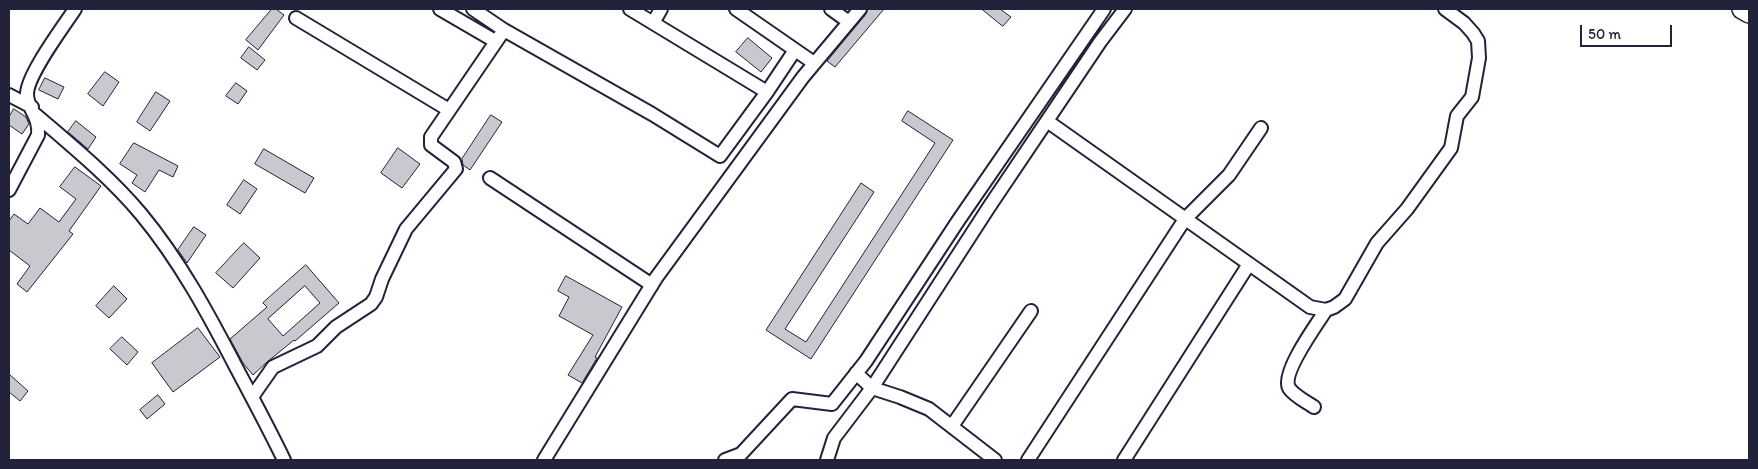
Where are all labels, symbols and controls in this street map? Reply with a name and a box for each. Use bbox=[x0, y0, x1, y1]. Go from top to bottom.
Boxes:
scale bar bbox=[1583, 15, 1676, 47]
text: 50 m bbox=[1588, 25, 1621, 43]

